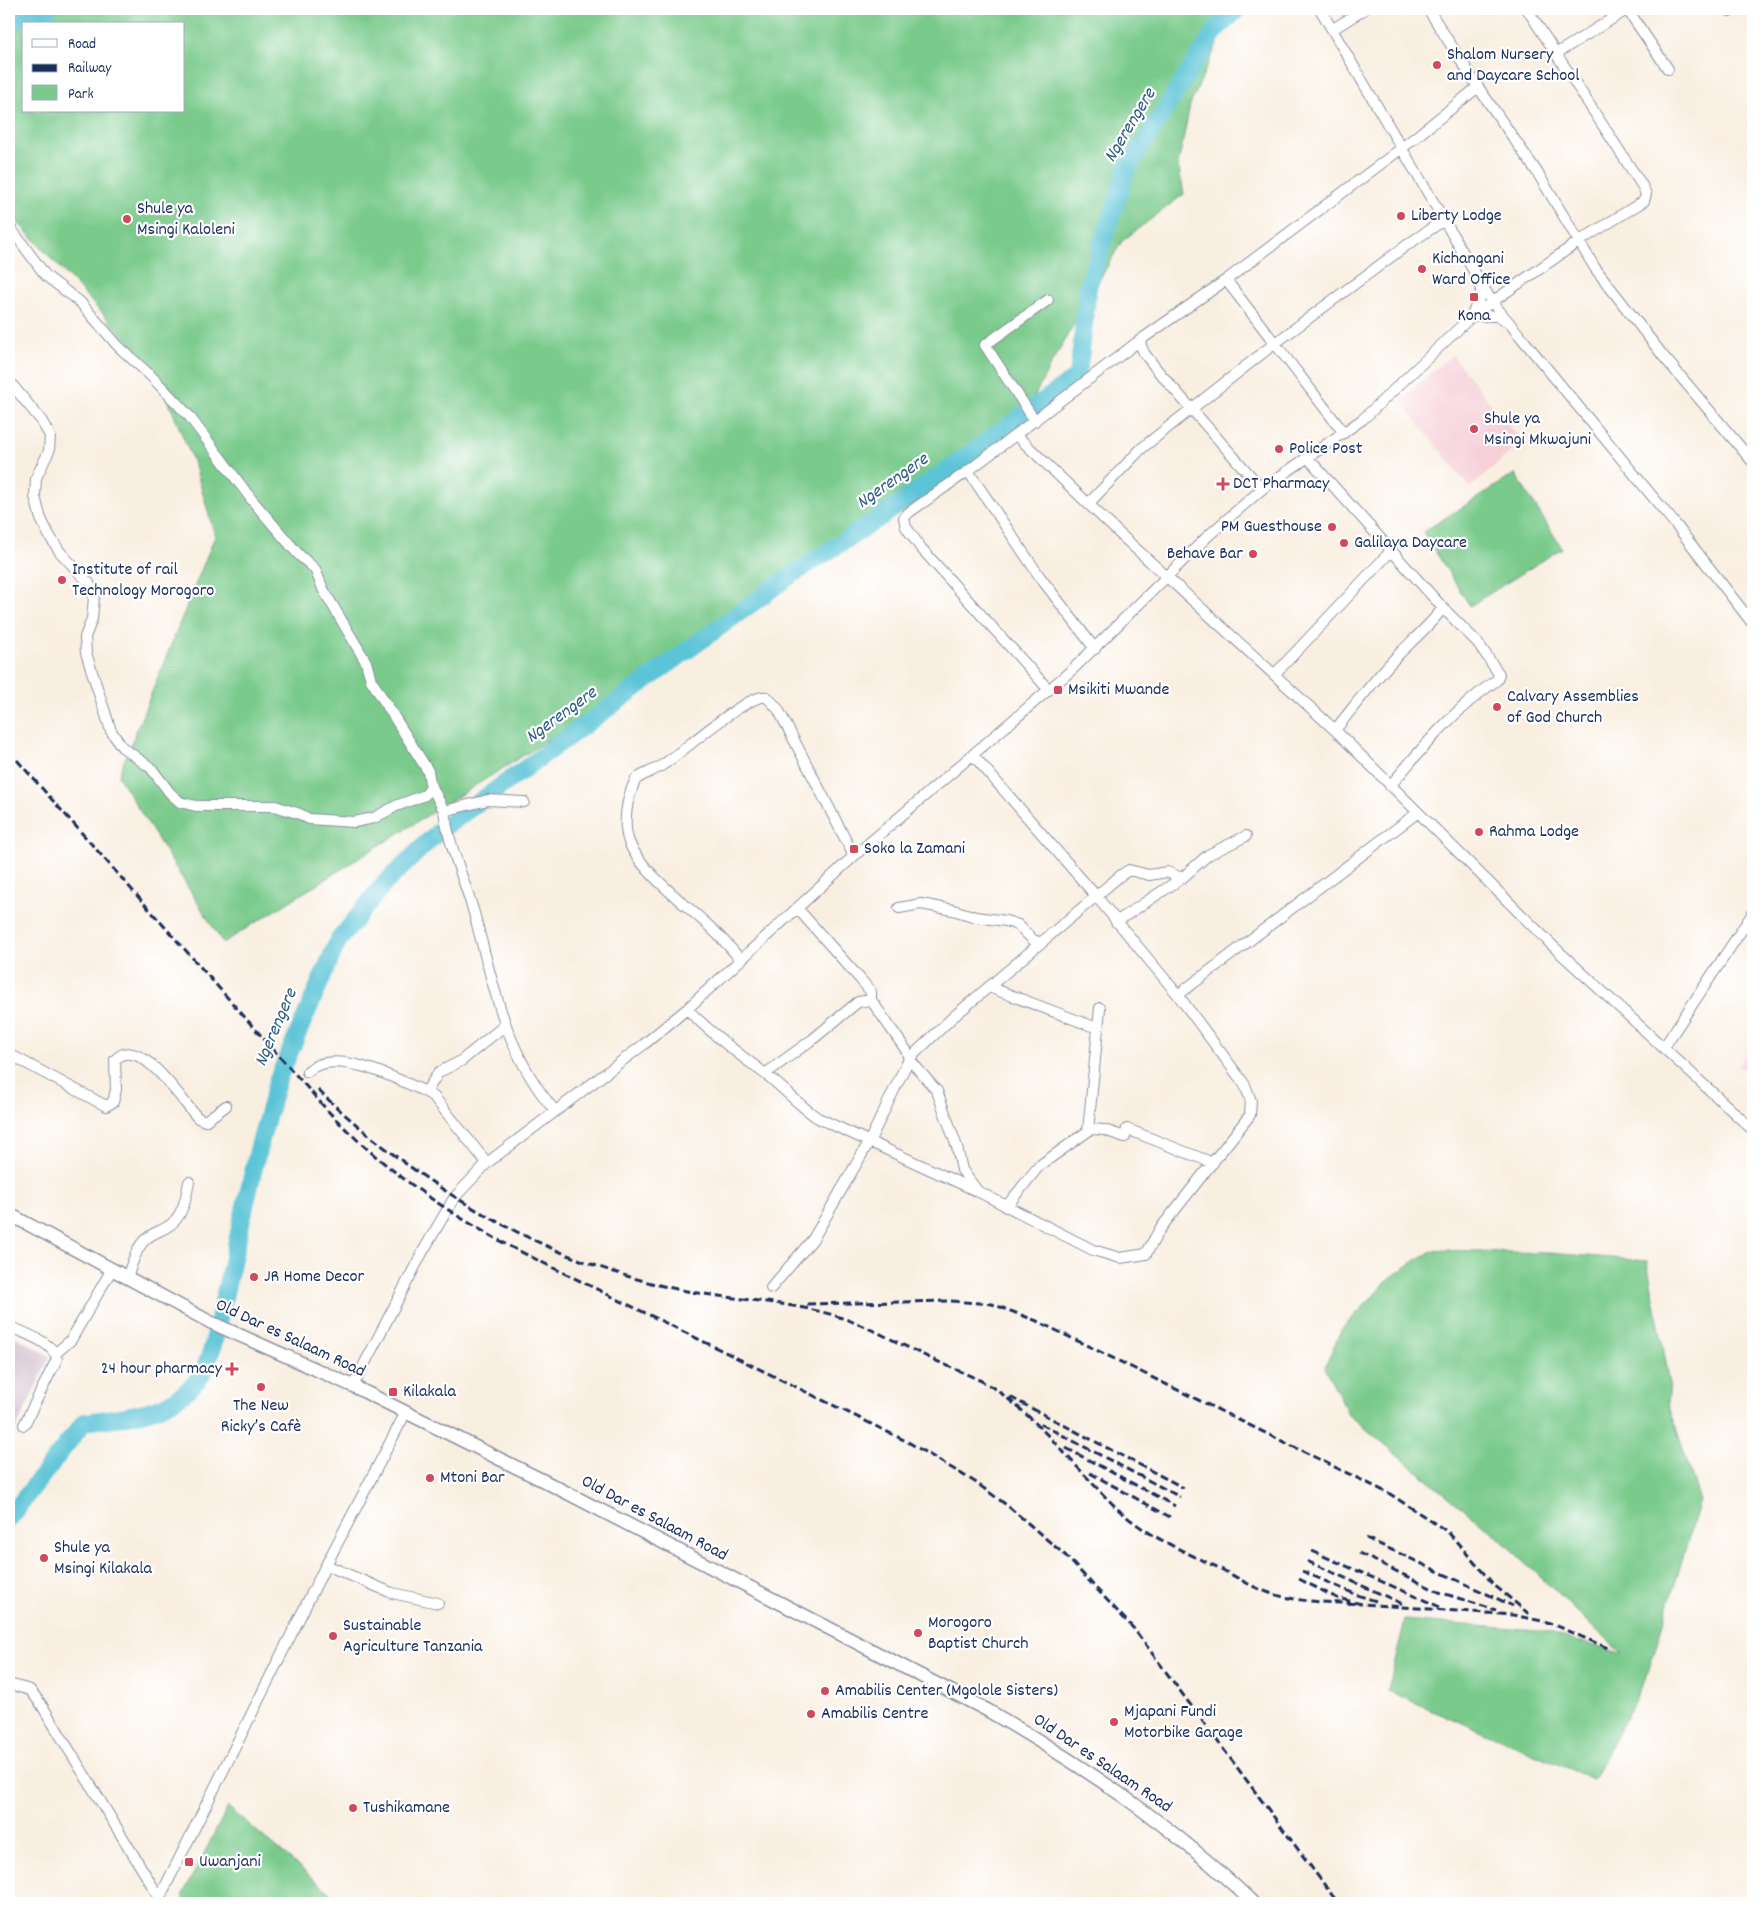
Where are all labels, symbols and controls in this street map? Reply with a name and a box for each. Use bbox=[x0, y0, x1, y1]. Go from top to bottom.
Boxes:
legend bbox=[22, 22, 185, 112]
text: Road bbox=[68, 34, 96, 56]
place label: Shalom Nursery and Daycare School bbox=[1447, 43, 1580, 89]
text: Railway bbox=[68, 58, 112, 80]
marker: Shalom Nursery and Daycare School bbox=[1431, 59, 1443, 71]
water label: Ngerengere bbox=[1098, 82, 1165, 168]
text: Park bbox=[68, 84, 94, 106]
place label: Shule ya Msingi Kaloleni bbox=[137, 197, 235, 243]
place label: Liberty Lodge bbox=[1411, 204, 1502, 229]
marker: Liberty Lodge bbox=[1395, 210, 1407, 222]
marker: Shule ya Msingi Kaloleni bbox=[121, 213, 133, 225]
place label: Kichangani Ward Office bbox=[1432, 247, 1511, 293]
marker: Kichangani Ward Office bbox=[1416, 263, 1428, 275]
marker: Kona bbox=[1468, 291, 1480, 303]
place label: Kona bbox=[1457, 304, 1491, 329]
place label: Shule ya Msingi Mkwajuni bbox=[1484, 407, 1591, 453]
marker: Shule ya Msingi Mkwajuni bbox=[1468, 423, 1480, 435]
place label: Police Post bbox=[1289, 437, 1363, 462]
marker: Police Post bbox=[1273, 443, 1285, 455]
water label: Ngerengere bbox=[852, 446, 936, 517]
place label: DCT Pharmacy bbox=[1233, 472, 1330, 497]
marker: DCT Pharmacy bbox=[1217, 478, 1229, 490]
place label: PM Guesthouse bbox=[1221, 515, 1322, 540]
marker: PM Guesthouse bbox=[1326, 521, 1338, 533]
place label: Galilaya Daycare bbox=[1354, 531, 1467, 556]
marker: Galilaya Daycare bbox=[1338, 537, 1350, 549]
place label: Behave Bar bbox=[1167, 542, 1243, 567]
marker: Behave Bar bbox=[1247, 548, 1259, 560]
place label: Institute of rail Technology Morogoro bbox=[72, 558, 214, 604]
marker: Institute of rail Technology Morogoro bbox=[56, 574, 68, 586]
place label: Msikiti Mwande bbox=[1068, 678, 1169, 703]
water label: Ngerengere bbox=[521, 680, 605, 751]
marker: Msikiti Mwande bbox=[1052, 684, 1064, 696]
place label: Calvary Assemblies of God Church bbox=[1507, 685, 1639, 731]
marker: Calvary Assemblies of God Church bbox=[1491, 701, 1503, 713]
place label: Rahma Lodge bbox=[1489, 820, 1579, 845]
marker: Rahma Lodge bbox=[1473, 826, 1485, 838]
place label: Soko la Zamani bbox=[864, 837, 965, 862]
marker: Soko la Zamani bbox=[848, 843, 860, 855]
water label: Ngerengere bbox=[248, 983, 306, 1071]
place label: JR Home Decor bbox=[264, 1265, 365, 1290]
marker: JR Home Decor bbox=[248, 1271, 260, 1283]
street label: Old Dar es Salaam Road bbox=[211, 1293, 369, 1385]
place label: 24 hour pharmacy bbox=[101, 1357, 223, 1382]
marker: 24 hour pharmacy bbox=[226, 1363, 238, 1375]
place label: Kilakala bbox=[403, 1380, 456, 1405]
marker: The New Ricky’s Cafè bbox=[255, 1381, 267, 1393]
marker: Kilakala bbox=[387, 1386, 399, 1398]
place label: The New Ricky’s Cafè bbox=[221, 1394, 302, 1440]
place label: Mtoni Bar bbox=[440, 1466, 505, 1491]
street label: Old Dar es Salaam Road bbox=[576, 1470, 732, 1568]
marker: Mtoni Bar bbox=[424, 1472, 436, 1484]
place label: Shule ya Msingi Kilakala bbox=[54, 1536, 152, 1582]
marker: Shule ya Msingi Kilakala bbox=[38, 1552, 50, 1564]
place label: Morogoro Baptist Church bbox=[928, 1611, 1029, 1657]
place label: Sustainable Agriculture Tanzania bbox=[343, 1614, 483, 1660]
marker: Morogoro Baptist Church bbox=[912, 1627, 924, 1639]
marker: Sustainable Agriculture Tanzania bbox=[327, 1630, 339, 1642]
place label: Amabilis Center (Mgolole Sisters) bbox=[835, 1679, 1058, 1704]
marker: Amabilis Center (Mgolole Sisters) bbox=[819, 1685, 831, 1697]
place label: Mjapani Fundi Motorbike Garage bbox=[1124, 1700, 1243, 1746]
place label: Amabilis Centre bbox=[821, 1702, 928, 1727]
marker: Amabilis Centre bbox=[805, 1708, 817, 1720]
street label: Old Dar es Salaam Road bbox=[1027, 1708, 1177, 1820]
marker: Mjapani Fundi Motorbike Garage bbox=[1108, 1716, 1120, 1728]
place label: Tushikamane bbox=[363, 1796, 450, 1821]
marker: Tushikamane bbox=[347, 1802, 359, 1814]
place label: Uwanjani bbox=[199, 1850, 261, 1875]
marker: Uwanjani bbox=[183, 1856, 195, 1868]

